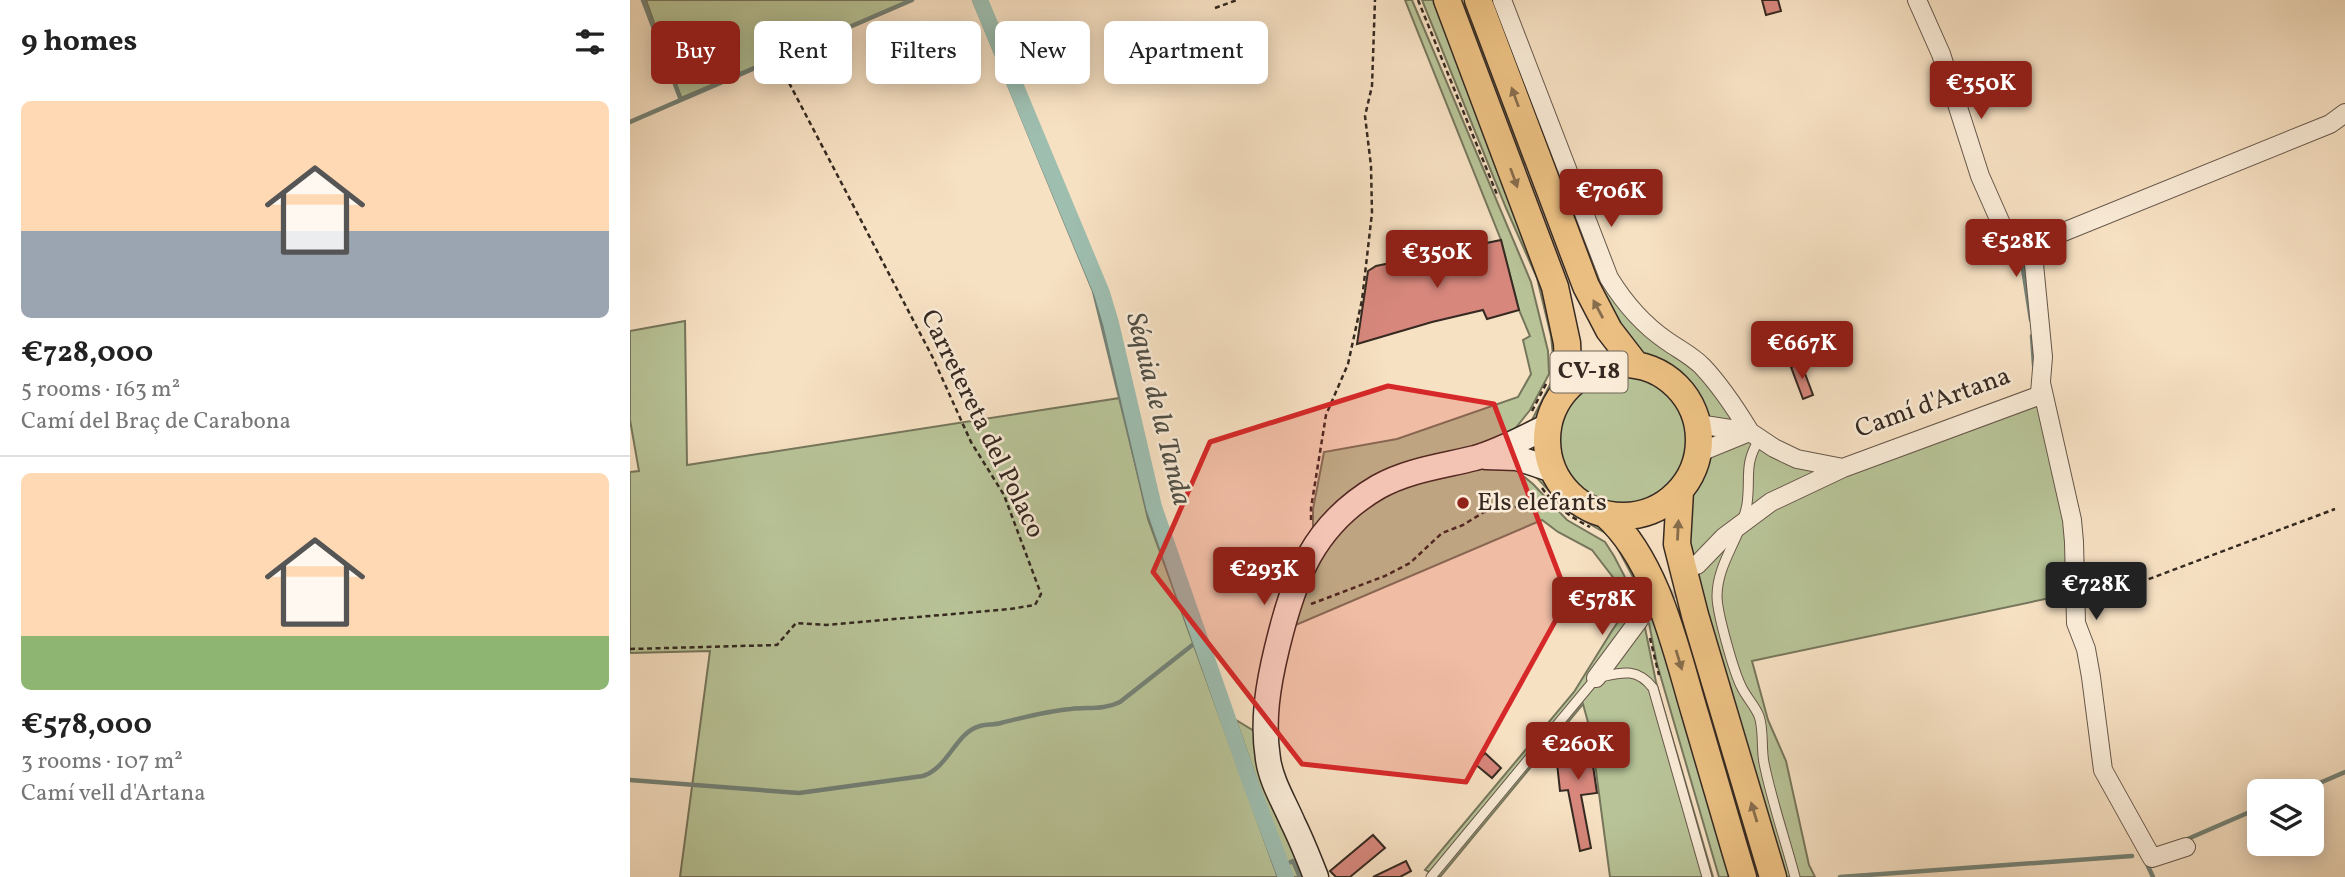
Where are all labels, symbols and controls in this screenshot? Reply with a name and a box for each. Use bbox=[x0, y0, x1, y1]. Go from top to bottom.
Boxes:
text: 9 homes bbox=[21, 21, 137, 63]
chip: Buy bbox=[651, 21, 740, 84]
chip: Rent bbox=[754, 21, 852, 84]
chip: Filters bbox=[866, 21, 981, 84]
chip: New bbox=[995, 21, 1090, 84]
chip: Apartment bbox=[1104, 21, 1268, 84]
icon: filters bbox=[571, 23, 609, 61]
pin: €350K bbox=[1932, 61, 2030, 121]
text: €350K bbox=[1946, 68, 2016, 100]
one-way arrow bbox=[1509, 86, 1520, 107]
icon: home bbox=[252, 147, 378, 273]
one-way arrow bbox=[1509, 168, 1520, 189]
pin: €706K bbox=[1562, 170, 1660, 229]
text: €706K bbox=[1576, 176, 1646, 208]
pin: €528K bbox=[1967, 219, 2065, 279]
text: €528K bbox=[1981, 226, 2051, 258]
pin: €350K bbox=[1388, 230, 1486, 290]
text: €350K bbox=[1402, 237, 1472, 269]
one-way arrow bbox=[1592, 298, 1604, 318]
street label: Carretereta del Polaco bbox=[911, 304, 1053, 544]
water label: Séquia de la Tanda bbox=[1115, 308, 1201, 510]
pin: €667K bbox=[1753, 322, 1851, 381]
text: €667K bbox=[1767, 328, 1837, 360]
text: €728,000 bbox=[21, 332, 153, 374]
road number: CV-18 bbox=[1550, 352, 1628, 393]
street label: Camí d'Artana bbox=[1850, 358, 2016, 448]
text: 5 rooms · 163 m² bbox=[21, 374, 180, 406]
text: Camí del Braç de Carabona bbox=[21, 406, 291, 438]
place label: Els elefants bbox=[1477, 485, 1607, 521]
marker: Els elefants bbox=[1455, 495, 1471, 511]
icon: home bbox=[252, 519, 378, 645]
one-way arrow bbox=[1672, 519, 1683, 541]
pin: €293K bbox=[1215, 548, 1313, 607]
text: €293K bbox=[1229, 554, 1299, 586]
pin: €728K bbox=[2047, 562, 2145, 622]
text: €728K bbox=[2062, 569, 2130, 601]
pin: €578K bbox=[1553, 578, 1651, 637]
text: €578K bbox=[1568, 584, 1636, 616]
one-way arrow bbox=[1674, 650, 1684, 671]
text: €578,000 bbox=[21, 704, 152, 746]
pin: €260K bbox=[1529, 722, 1627, 782]
text: €260K bbox=[1542, 729, 1614, 761]
text: 3 rooms · 107 m² bbox=[21, 746, 183, 778]
text: Camí vell d'Artana bbox=[21, 778, 206, 810]
map controls bbox=[2247, 779, 2324, 856]
button: layers bbox=[2247, 779, 2324, 856]
one-way arrow bbox=[1748, 801, 1758, 822]

